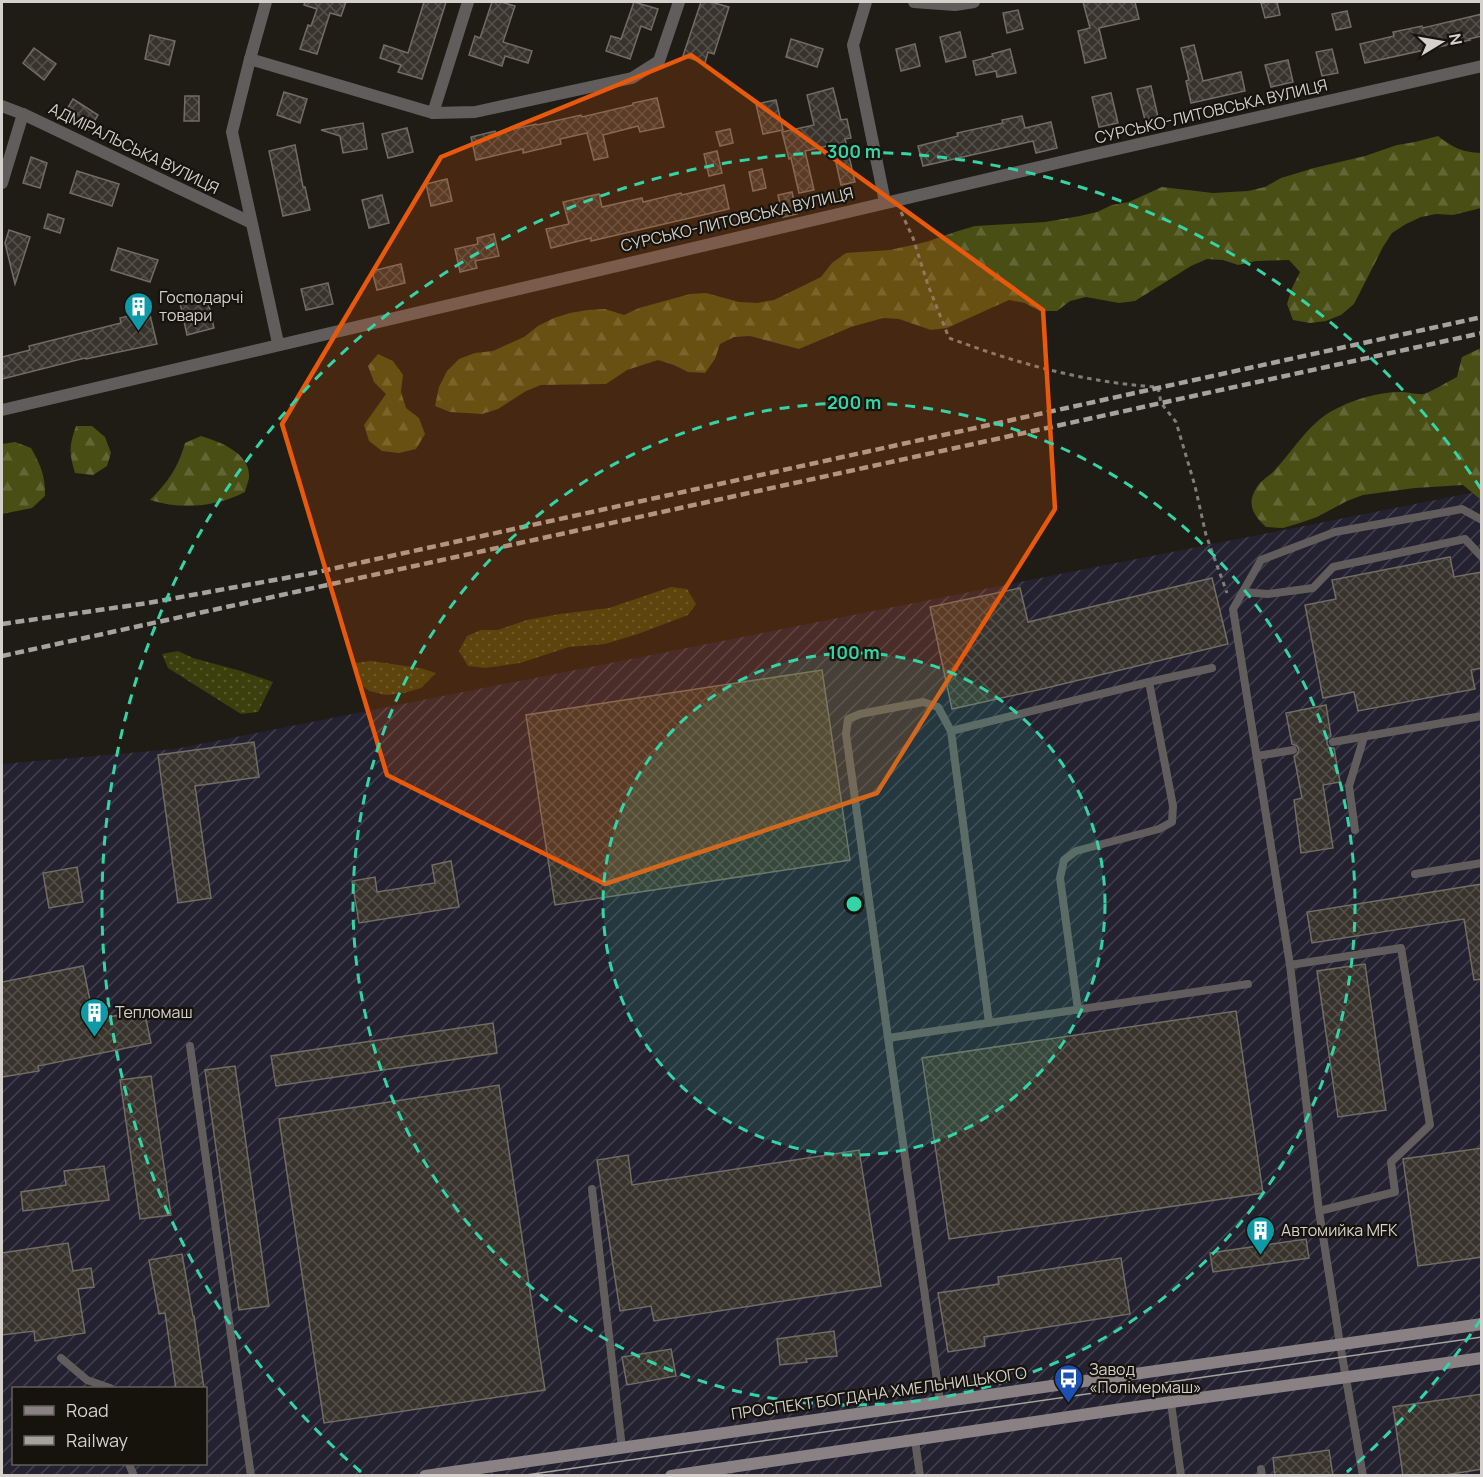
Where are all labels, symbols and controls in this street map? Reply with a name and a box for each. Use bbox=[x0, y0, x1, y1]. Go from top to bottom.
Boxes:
north arrow bbox=[1411, 12, 1471, 72]
text: N bbox=[1444, 31, 1468, 47]
street label: СУРСЬКО-ЛИТОВСЬКА ВУЛИЦЯ bbox=[1092, 73, 1330, 149]
street label: АДМІРАЛЬСЬКА ВУЛИЦЯ bbox=[45, 97, 223, 199]
text: 300 m bbox=[827, 139, 881, 163]
street label: СУРСЬКО-ЛИТОВСЬКА ВУЛИЦЯ bbox=[618, 181, 856, 257]
place label: Господарчі товари bbox=[159, 286, 243, 326]
building icon: Господарчі товари bbox=[122, 290, 154, 332]
text: 200 m bbox=[827, 390, 881, 414]
text: 100 m bbox=[828, 640, 880, 664]
centre of rings bbox=[844, 894, 864, 914]
building icon: Тепломаш bbox=[78, 996, 110, 1038]
place label: Тепломаш bbox=[115, 1001, 193, 1023]
building icon: Автомийка MFK bbox=[1244, 1214, 1276, 1256]
place label: Автомийка MFK bbox=[1281, 1219, 1398, 1241]
place label: Завод «Полімермаш» bbox=[1089, 1358, 1202, 1398]
street label: ПРОСПЕКТ БОГДАНА ХМЕЛЬНИЦЬКОГО bbox=[730, 1361, 1029, 1425]
bus stop icon: Завод «Полімермаш» bbox=[1052, 1362, 1084, 1404]
legend bbox=[12, 1387, 207, 1465]
text: Road bbox=[66, 1398, 109, 1422]
text: Railway bbox=[66, 1428, 128, 1452]

